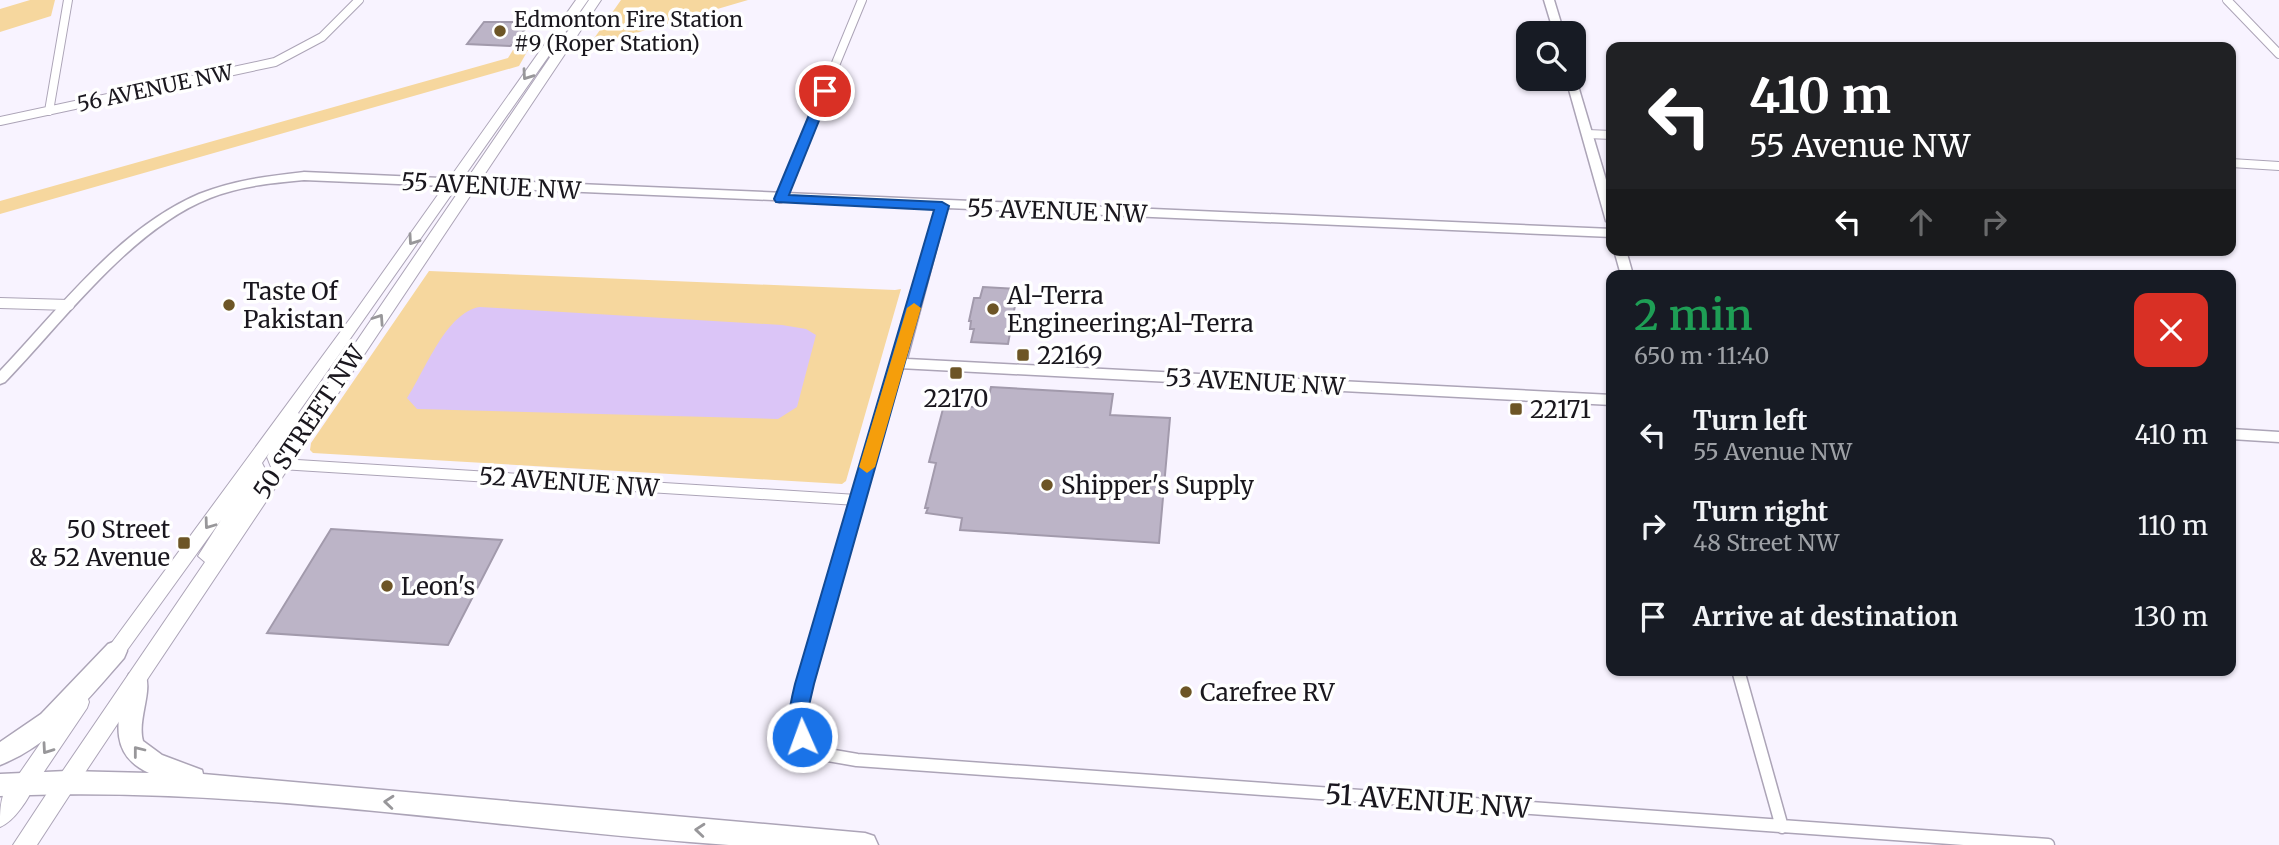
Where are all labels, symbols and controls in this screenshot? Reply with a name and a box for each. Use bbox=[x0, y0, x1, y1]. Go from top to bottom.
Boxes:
place label: Edmonton Fire Station #9 (Roper Station) bbox=[514, 6, 743, 57]
map controls bbox=[1516, 21, 1586, 91]
button: search bbox=[1516, 21, 1586, 91]
marker: Edmonton Fire Station #9 (Roper Station) bbox=[492, 23, 508, 39]
street label: 56 AVENUE NW bbox=[75, 58, 236, 118]
pin bbox=[795, 61, 855, 121]
text: 410 m bbox=[1749, 65, 1891, 126]
one-way arrow bbox=[523, 67, 535, 80]
icon: left bbox=[1634, 70, 1725, 161]
icon: arrive bbox=[806, 72, 844, 110]
text: 55 Avenue NW bbox=[1749, 126, 1970, 166]
street label: 55 AVENUE NW bbox=[400, 166, 583, 206]
street label: 55 AVENUE NW bbox=[967, 192, 1148, 230]
icon: left bbox=[1829, 203, 1867, 241]
icon: ahead bbox=[1902, 203, 1940, 241]
icon: right bbox=[1975, 203, 2013, 241]
one-way arrow bbox=[409, 232, 421, 245]
place label: Taste Of Pakistan bbox=[243, 276, 344, 335]
place label: Al-Terra Engineering;Al-Terra bbox=[1006, 280, 1254, 339]
text: 2 min bbox=[1634, 289, 1753, 341]
button: close bbox=[2134, 293, 2208, 367]
marker: Taste Of Pakistan bbox=[221, 297, 237, 313]
marker: Al-Terra Engineering;Al-Terra bbox=[985, 301, 1001, 317]
one-way arrow bbox=[371, 313, 384, 326]
street label: 50 STREET NW bbox=[246, 339, 372, 505]
place label: 22169 bbox=[1037, 340, 1103, 371]
text: 650 m · 11:40 bbox=[1634, 341, 1769, 370]
marker: 22169 bbox=[1015, 347, 1031, 363]
street label: 53 AVENUE NW bbox=[1164, 362, 1347, 402]
marker: 22170 bbox=[948, 365, 964, 381]
place label: 22170 bbox=[923, 383, 989, 414]
place label: 22171 bbox=[1530, 394, 1591, 425]
marker: 22171 bbox=[1508, 401, 1524, 417]
text: Turn left bbox=[1693, 404, 1807, 437]
icon: left bbox=[1634, 416, 1672, 454]
text: 410 m bbox=[2134, 418, 2208, 451]
text: 55 Avenue NW bbox=[1693, 437, 1852, 466]
street label: 52 AVENUE NW bbox=[478, 460, 661, 504]
place label: Shipper's Supply bbox=[1061, 470, 1254, 501]
marker: Shipper's Supply bbox=[1039, 477, 1055, 493]
text: Turn right bbox=[1693, 495, 1828, 528]
icon: right bbox=[1634, 507, 1672, 545]
text: 110 m bbox=[2138, 509, 2208, 542]
place label: 50 Street & 52 Avenue bbox=[29, 514, 171, 573]
one-way arrow bbox=[204, 516, 217, 529]
text: 48 Street NW bbox=[1693, 528, 1839, 557]
marker: 50 Street & 52 Avenue bbox=[176, 535, 192, 551]
place label: Leon's bbox=[401, 571, 475, 602]
marker: Leon's bbox=[379, 578, 395, 594]
icon: arrive bbox=[1634, 598, 1672, 636]
text: Arrive at destination bbox=[1693, 600, 1958, 633]
text: 130 m bbox=[2134, 600, 2208, 633]
place label: Carefree RV bbox=[1200, 677, 1335, 708]
marker: Carefree RV bbox=[1178, 684, 1194, 700]
position arrow bbox=[765, 700, 839, 774]
one-way arrow bbox=[43, 741, 56, 754]
one-way arrow bbox=[134, 746, 146, 759]
street label: 51 AVENUE NW bbox=[1324, 776, 1533, 826]
one-way arrow bbox=[383, 795, 394, 810]
one-way arrow bbox=[694, 823, 705, 838]

